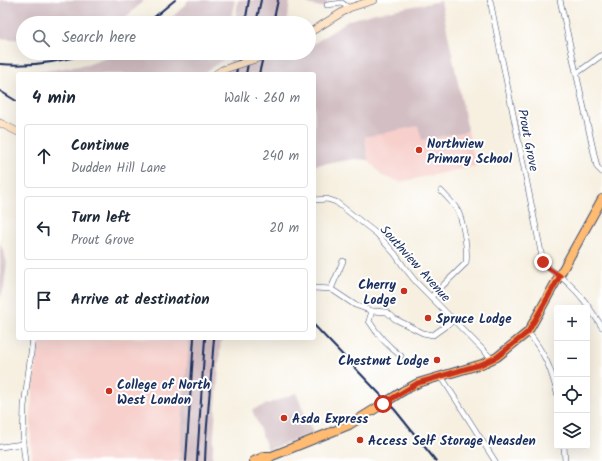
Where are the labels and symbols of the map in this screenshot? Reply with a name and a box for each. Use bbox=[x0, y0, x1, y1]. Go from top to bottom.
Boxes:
street label: Prout Grove bbox=[511, 107, 544, 173]
place label: Northview Primary School bbox=[427, 134, 513, 170]
marker: Northview Primary School bbox=[414, 145, 424, 155]
street label: Southview Avenue bbox=[374, 221, 455, 307]
route end bbox=[534, 253, 552, 271]
place label: Cherry Lodge bbox=[358, 275, 397, 311]
marker: Cherry Lodge bbox=[399, 286, 409, 296]
place label: Spruce Lodge bbox=[436, 309, 512, 330]
marker: Spruce Lodge bbox=[423, 313, 433, 323]
place label: Chestnut Lodge bbox=[338, 351, 430, 372]
marker: Chestnut Lodge bbox=[432, 355, 442, 365]
place label: College of North West London bbox=[117, 375, 210, 411]
marker: College of North West London bbox=[104, 386, 114, 396]
route start bbox=[374, 395, 392, 413]
place label: Asda Express bbox=[292, 409, 368, 430]
marker: Asda Express bbox=[279, 413, 289, 423]
place label: Access Self Storage Neasden bbox=[368, 431, 536, 452]
marker: Access Self Storage Neasden bbox=[355, 435, 365, 445]

